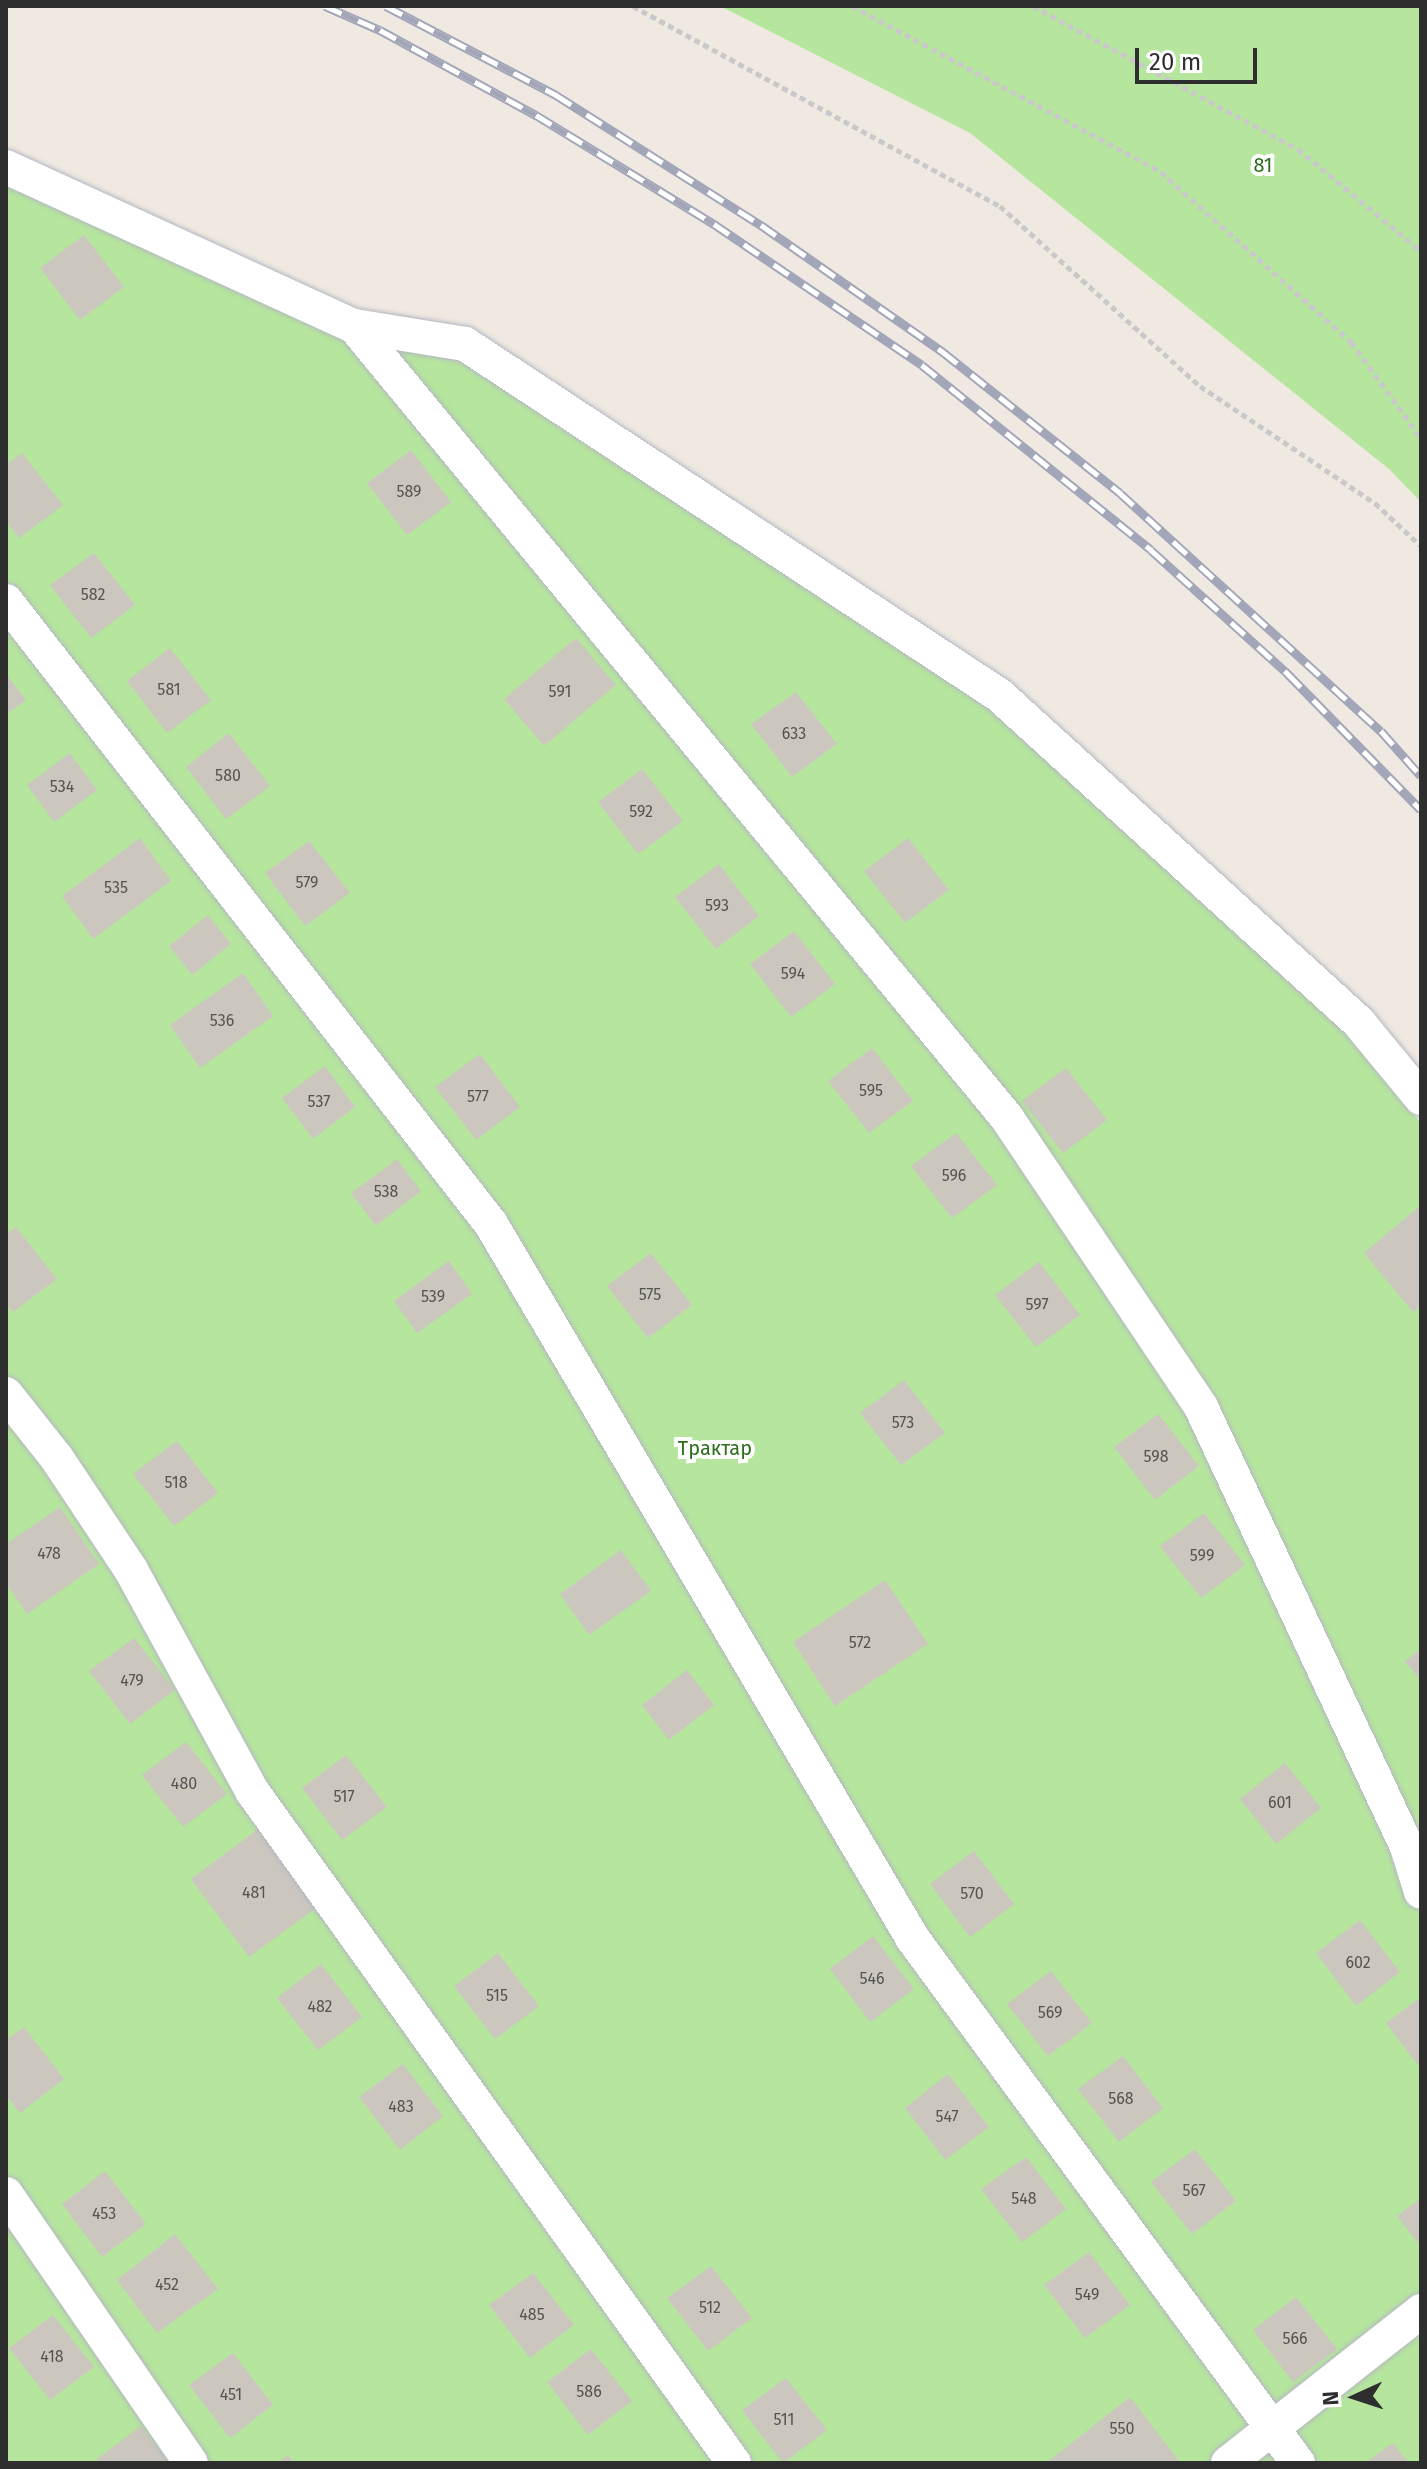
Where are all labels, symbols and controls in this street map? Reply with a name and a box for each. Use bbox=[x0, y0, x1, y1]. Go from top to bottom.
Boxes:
scale bar bbox=[1139, 32, 1261, 82]
text: 20 m bbox=[1149, 48, 1201, 76]
park label: 81 bbox=[1253, 153, 1273, 177]
house number: 589 bbox=[397, 482, 421, 502]
house number: 582 bbox=[81, 585, 105, 605]
house number: 581 bbox=[157, 680, 181, 700]
house number: 591 bbox=[549, 682, 571, 702]
house number: 633 bbox=[782, 724, 806, 744]
house number: 580 bbox=[215, 766, 241, 786]
house number: 534 bbox=[50, 777, 74, 797]
house number: 592 bbox=[629, 802, 653, 822]
house number: 579 bbox=[296, 873, 318, 893]
house number: 535 bbox=[104, 878, 128, 898]
house number: 593 bbox=[705, 896, 729, 916]
house number: 594 bbox=[781, 964, 805, 984]
house number: 536 bbox=[210, 1011, 234, 1031]
house number: 595 bbox=[859, 1081, 883, 1101]
house number: 577 bbox=[467, 1087, 489, 1107]
house number: 537 bbox=[308, 1092, 330, 1112]
house number: 596 bbox=[942, 1166, 966, 1186]
house number: 538 bbox=[374, 1182, 398, 1202]
house number: 575 bbox=[639, 1285, 661, 1305]
house number: 539 bbox=[421, 1287, 445, 1307]
house number: 597 bbox=[1025, 1295, 1049, 1315]
house number: 573 bbox=[892, 1413, 914, 1433]
park label: Трактар bbox=[678, 1436, 752, 1460]
house number: 598 bbox=[1144, 1447, 1168, 1467]
house number: 518 bbox=[165, 1473, 187, 1493]
house number: 478 bbox=[37, 1544, 61, 1564]
house number: 599 bbox=[1190, 1546, 1214, 1566]
house number: 572 bbox=[849, 1633, 871, 1653]
house number: 479 bbox=[120, 1671, 144, 1691]
house number: 480 bbox=[171, 1774, 197, 1794]
house number: 517 bbox=[333, 1787, 355, 1807]
house number: 601 bbox=[1268, 1793, 1292, 1813]
house number: 481 bbox=[242, 1883, 266, 1903]
house number: 570 bbox=[960, 1884, 984, 1904]
house number: 602 bbox=[1345, 1953, 1371, 1973]
house number: 546 bbox=[859, 1969, 885, 1989]
house number: 515 bbox=[486, 1986, 508, 2006]
house number: 482 bbox=[307, 1997, 333, 2017]
house number: 569 bbox=[1038, 2003, 1062, 2023]
house number: 568 bbox=[1108, 2089, 1134, 2109]
house number: 483 bbox=[388, 2097, 414, 2117]
house number: 547 bbox=[935, 2107, 959, 2127]
house number: 567 bbox=[1182, 2181, 1206, 2201]
house number: 548 bbox=[1011, 2189, 1037, 2209]
house number: 453 bbox=[92, 2204, 116, 2224]
house number: 452 bbox=[155, 2275, 179, 2295]
house number: 549 bbox=[1075, 2285, 1099, 2305]
house number: 512 bbox=[699, 2298, 721, 2318]
house number: 485 bbox=[519, 2305, 545, 2325]
house number: 566 bbox=[1282, 2329, 1308, 2349]
house number: 418 bbox=[40, 2347, 64, 2367]
north arrow bbox=[1315, 2357, 1395, 2437]
house number: 586 bbox=[576, 2382, 602, 2402]
house number: 451 bbox=[220, 2385, 242, 2405]
text: N bbox=[1317, 2390, 1344, 2406]
house number: 511 bbox=[774, 2410, 794, 2430]
house number: 550 bbox=[1110, 2419, 1134, 2439]

